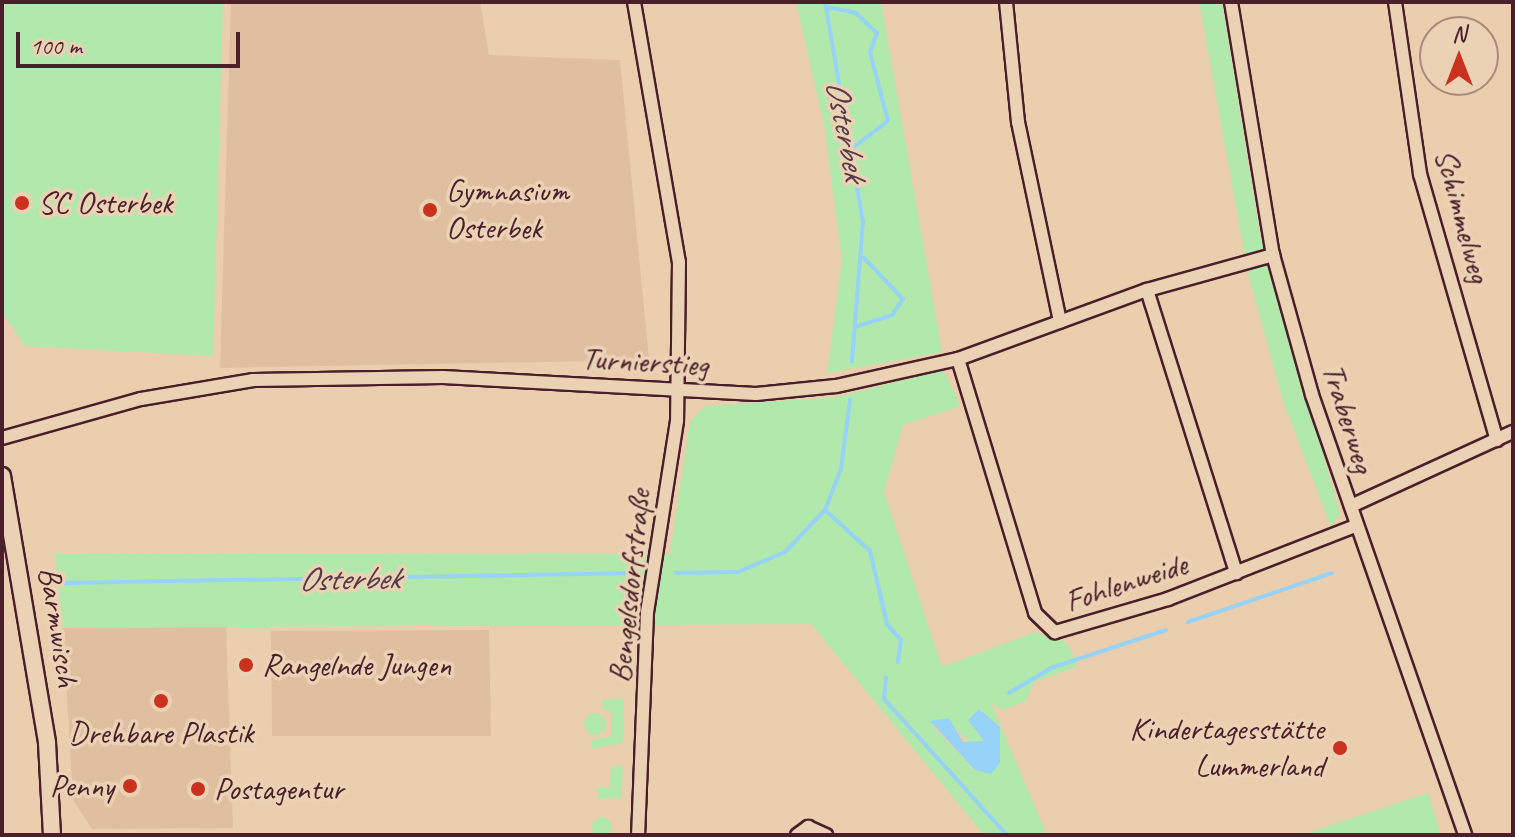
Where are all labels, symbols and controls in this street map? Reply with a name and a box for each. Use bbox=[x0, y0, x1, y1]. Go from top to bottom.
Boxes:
scale bar bbox=[20, 16, 244, 66]
north arrow bbox=[1419, 16, 1499, 96]
text: N bbox=[1452, 20, 1466, 48]
text: 100 m bbox=[30, 31, 82, 61]
water label: Osterbek bbox=[817, 76, 877, 184]
street label: Schimmelweg bbox=[1426, 145, 1498, 287]
place label: Gymnasium Osterbek bbox=[446, 173, 569, 248]
place label: SC Osterbek bbox=[38, 184, 172, 222]
marker: SC Osterbek bbox=[13, 194, 31, 212]
marker: Gymnasium Osterbek bbox=[421, 201, 439, 219]
street label: Turnierstieg bbox=[581, 340, 709, 384]
street label: Traberweg bbox=[1313, 359, 1383, 477]
street label: Bengelsdorfstraße bbox=[601, 487, 659, 685]
street label: Fohlenweide bbox=[1060, 545, 1192, 621]
water label: Osterbek bbox=[298, 557, 400, 599]
street label: Barmwisch bbox=[30, 564, 86, 690]
place label: Rangelnde Jungen bbox=[262, 646, 451, 684]
marker: Rangelnde Jungen bbox=[237, 656, 255, 674]
marker: Drehbare Plastik bbox=[152, 692, 170, 710]
place label: Kindertagesstätte Lummerland bbox=[1129, 711, 1324, 786]
place label: Drehbare Plastik bbox=[68, 714, 254, 752]
marker: Kindertagesstätte Lummerland bbox=[1331, 739, 1349, 757]
place label: Penny bbox=[50, 767, 114, 805]
place label: Postagentur bbox=[214, 770, 344, 808]
marker: Penny bbox=[121, 777, 139, 795]
marker: Postagentur bbox=[189, 780, 207, 798]

